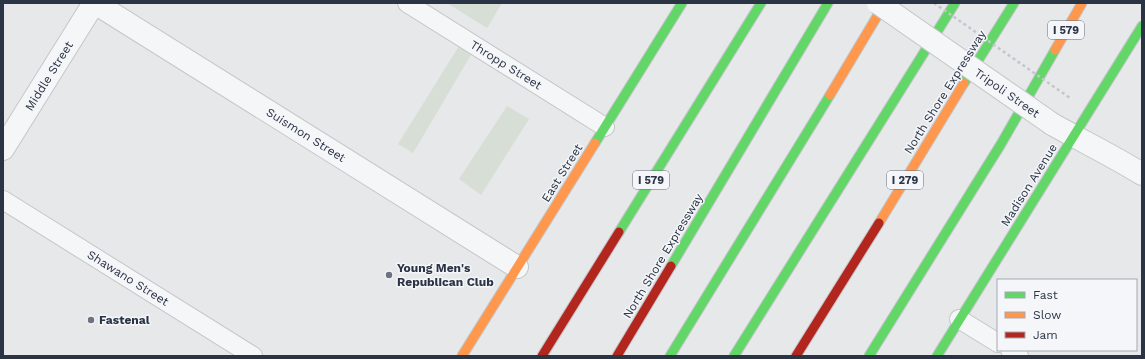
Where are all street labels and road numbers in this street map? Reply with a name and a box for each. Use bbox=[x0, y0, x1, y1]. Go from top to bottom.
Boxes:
road number: I 579 bbox=[1048, 21, 1084, 39]
street label: North Shore Expressway bbox=[901, 27, 989, 156]
street label: Thropp Street bbox=[468, 37, 544, 93]
street label: Middle Street bbox=[22, 39, 76, 113]
street label: Tripoli Street bbox=[972, 65, 1042, 121]
street label: Suismon Street bbox=[264, 105, 348, 165]
street label: East Street bbox=[539, 141, 585, 205]
street label: Madison Avenue bbox=[998, 141, 1060, 229]
road number: I 579 bbox=[633, 171, 669, 189]
road number: I 279 bbox=[887, 171, 923, 189]
street label: North Shore Expressway bbox=[620, 190, 706, 321]
street label: Shawano Street bbox=[85, 247, 171, 309]

